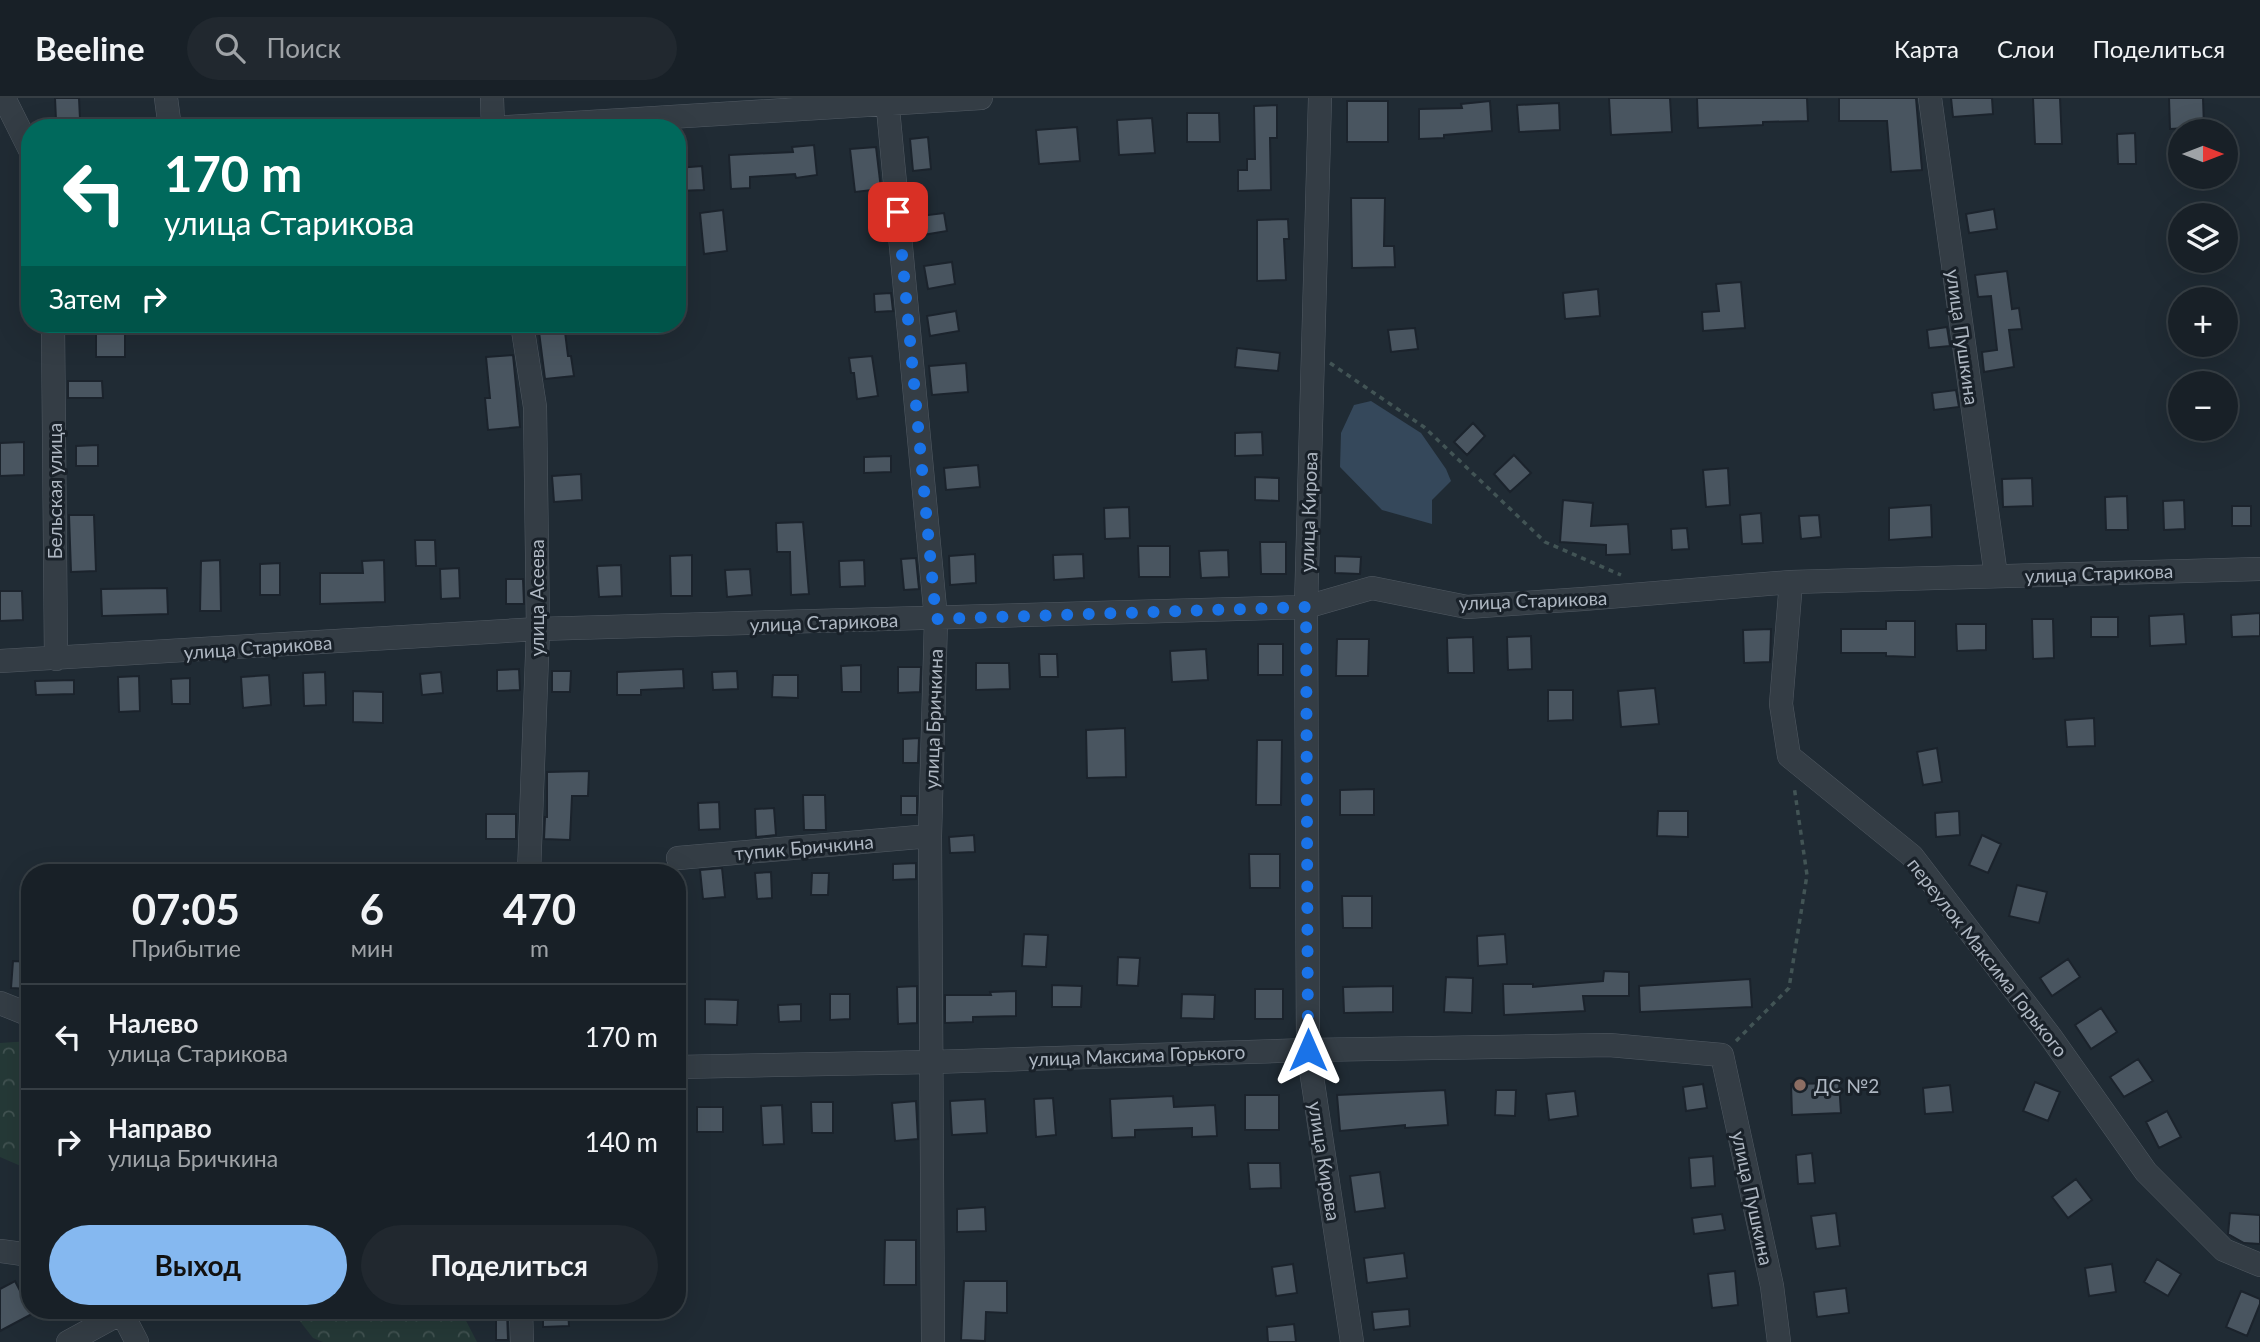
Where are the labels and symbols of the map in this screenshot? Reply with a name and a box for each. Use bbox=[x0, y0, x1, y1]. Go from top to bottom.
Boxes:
north arrow bbox=[2168, 119, 2238, 189]
pin bbox=[868, 182, 928, 242]
street label: улица Пушкина bbox=[1942, 268, 1984, 406]
street label: Бельская улица bbox=[43, 423, 66, 559]
street label: улица Кирова bbox=[1294, 451, 1322, 573]
street label: улица Асеева bbox=[525, 539, 548, 657]
street label: улица Старикова bbox=[2024, 559, 2174, 587]
street label: улица Старикова bbox=[1458, 586, 1608, 614]
street label: улица Старикова bbox=[749, 608, 899, 636]
street label: улица Старикова bbox=[183, 630, 333, 664]
street label: улица Бричкина bbox=[919, 648, 947, 790]
street label: тупик Бричкина bbox=[733, 829, 875, 865]
street label: переулок Максима Горького bbox=[1903, 853, 2073, 1061]
position arrow bbox=[1271, 1013, 1345, 1087]
street label: улица Максима Горького bbox=[1028, 1040, 1246, 1070]
place label: ДС №2 bbox=[1814, 1074, 1879, 1097]
marker: ДС №2 bbox=[1792, 1077, 1808, 1093]
street label: улица Кирова bbox=[1304, 1100, 1346, 1222]
street label: улица Пушкина bbox=[1728, 1129, 1778, 1267]

